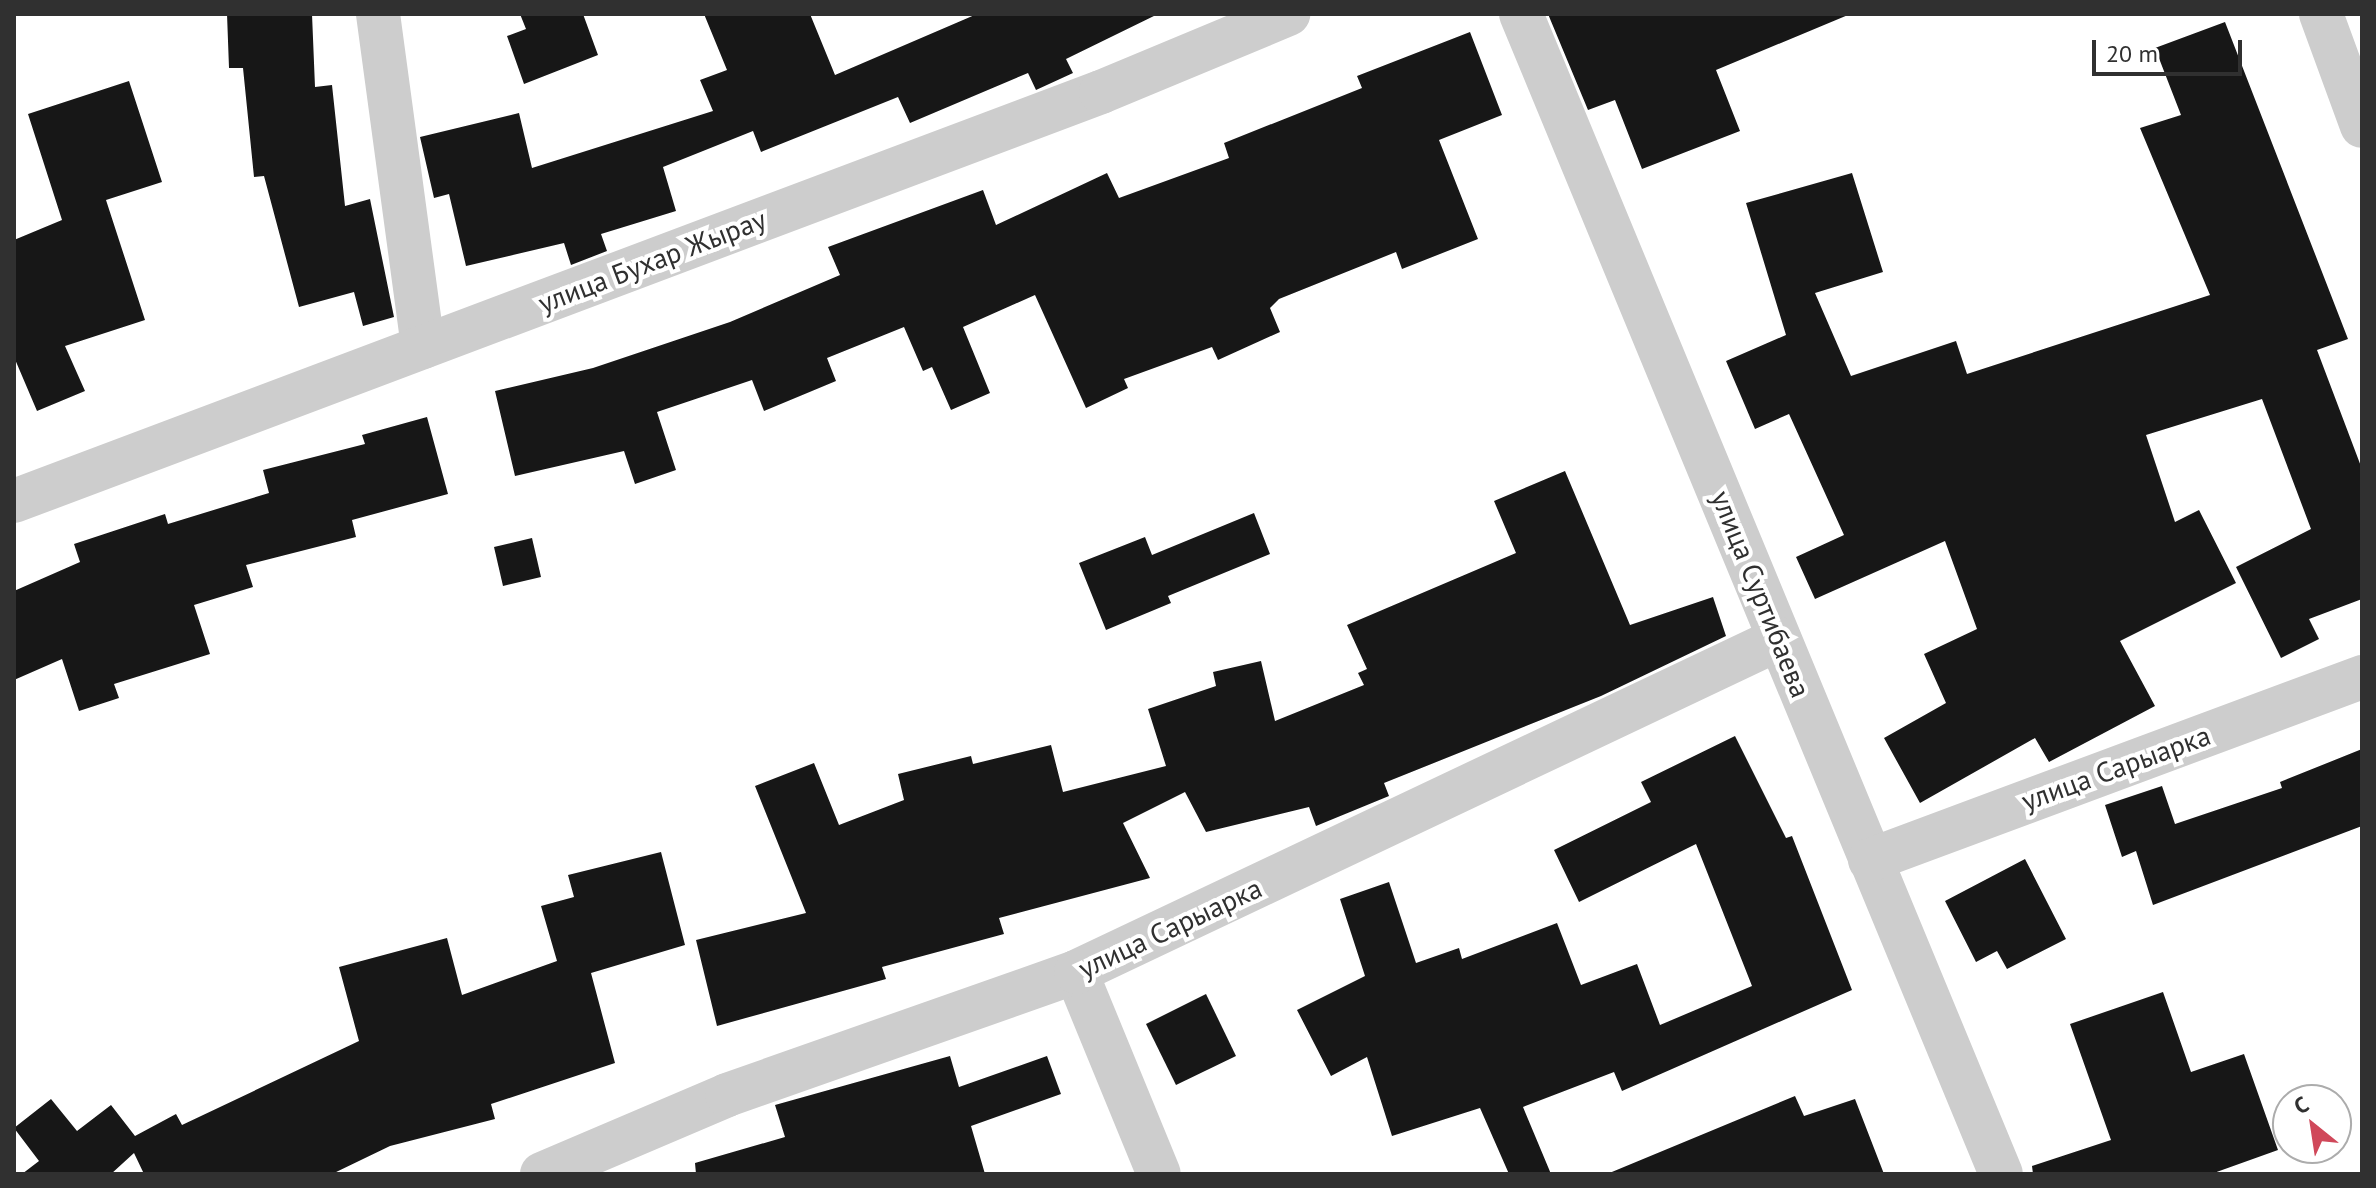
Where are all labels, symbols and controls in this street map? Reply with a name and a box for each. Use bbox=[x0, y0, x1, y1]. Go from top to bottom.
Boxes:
scale bar bbox=[2096, 24, 2246, 74]
text: 20 m bbox=[2106, 38, 2158, 69]
street label: улица Бухар Жырау bbox=[533, 202, 771, 320]
street label: улица Суртибаева bbox=[1704, 486, 1818, 702]
street label: улица Сарыарка bbox=[2017, 718, 2215, 818]
street label: улица Сарыарка bbox=[1073, 871, 1267, 985]
north arrow bbox=[2272, 1084, 2352, 1164]
text: С bbox=[2289, 1090, 2313, 1120]

